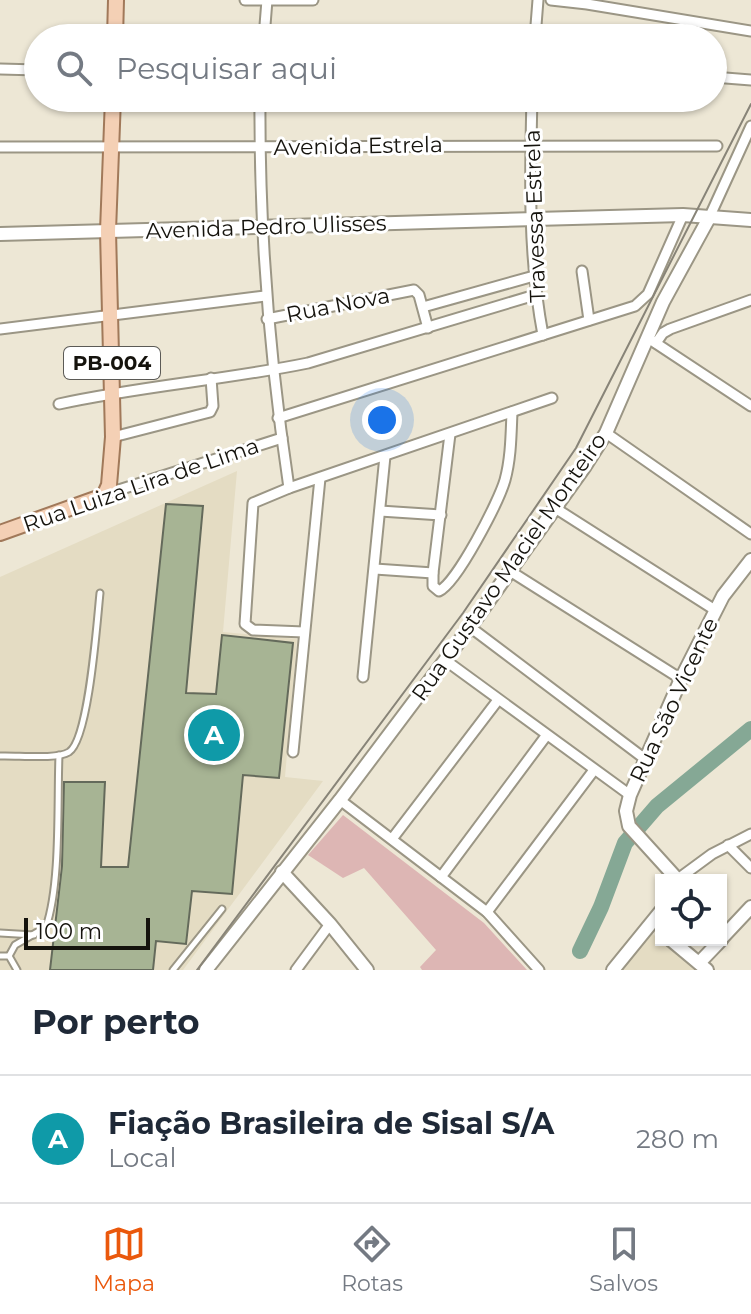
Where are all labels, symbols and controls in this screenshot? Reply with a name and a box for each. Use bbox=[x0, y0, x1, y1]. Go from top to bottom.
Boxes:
search box bbox=[24, 24, 727, 112]
icon: search bbox=[52, 46, 96, 90]
text: Pesquisar aqui bbox=[116, 50, 337, 87]
street label: Travessa Estrela bbox=[518, 129, 552, 303]
street label: Avenida Estrela bbox=[273, 131, 443, 161]
street label: Avenida Pedro Ulisses bbox=[145, 209, 387, 245]
street label: Rua Nova bbox=[284, 282, 392, 328]
road number: PB-004 bbox=[64, 347, 160, 379]
your location bbox=[362, 400, 402, 440]
street label: Rua Gustavo Maciel Monteiro bbox=[406, 428, 612, 706]
street label: Rua Luiza Lira de Lima bbox=[20, 432, 262, 538]
street label: Rua São Vicente bbox=[624, 613, 724, 787]
pin: A bbox=[188, 705, 240, 765]
map controls bbox=[655, 874, 727, 946]
button: locate bbox=[655, 874, 727, 946]
scale bar bbox=[24, 914, 150, 950]
text: 100 m bbox=[36, 918, 102, 945]
text: Por perto bbox=[32, 1001, 200, 1043]
text: Fiação Brasileira de Sisal S/A bbox=[108, 1105, 554, 1142]
text: A bbox=[48, 1123, 68, 1155]
text: 280 m bbox=[636, 1123, 719, 1155]
text: Local bbox=[108, 1142, 176, 1174]
tab: Mapa bbox=[93, 1222, 155, 1297]
tab: Rotas bbox=[341, 1222, 403, 1297]
tab: Salvos bbox=[589, 1222, 658, 1297]

